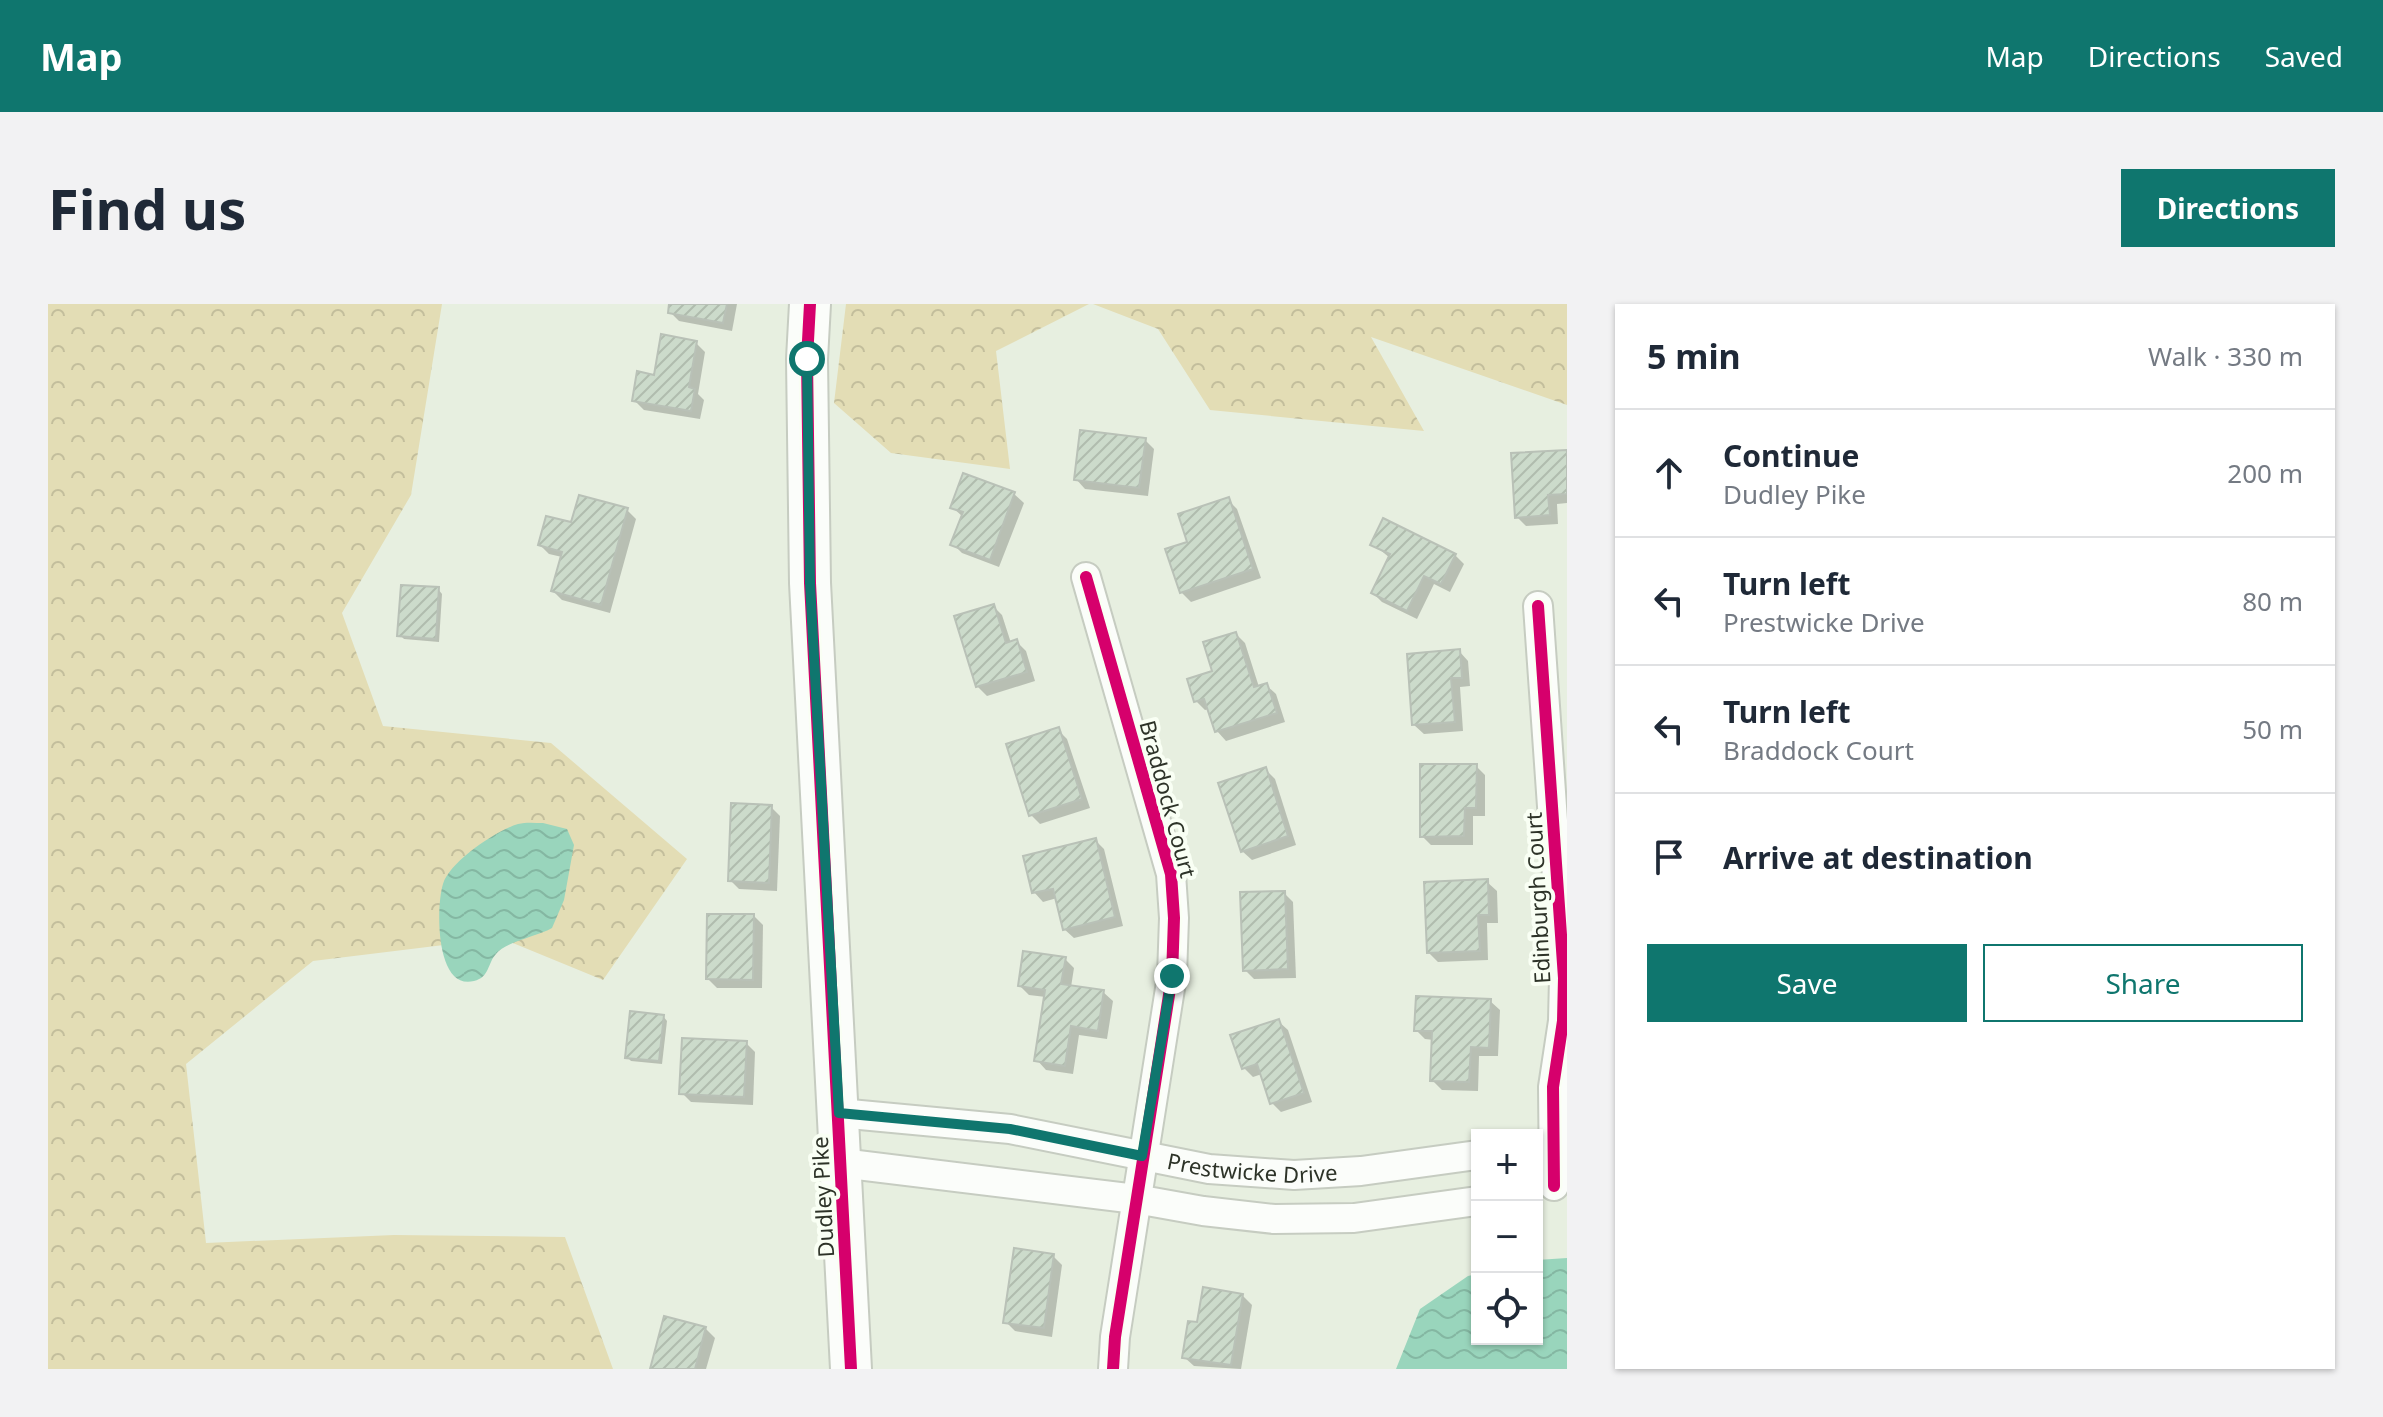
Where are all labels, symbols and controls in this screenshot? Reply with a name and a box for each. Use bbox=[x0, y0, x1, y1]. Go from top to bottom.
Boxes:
text: Map bbox=[40, 30, 123, 82]
text: Map bbox=[1985, 37, 2044, 75]
text: Directions bbox=[2088, 37, 2221, 75]
text: Saved bbox=[2265, 37, 2343, 75]
button: Directions bbox=[2121, 169, 2335, 247]
text: Find us bbox=[48, 170, 246, 246]
text: 5 min bbox=[1647, 333, 1741, 379]
text: Walk · 330 m bbox=[2148, 338, 2303, 374]
route start bbox=[789, 341, 825, 377]
text: Continue bbox=[1723, 435, 1859, 476]
icon: ahead bbox=[1647, 451, 1691, 495]
text: 200 m bbox=[2227, 455, 2303, 491]
text: Dudley Pike bbox=[1723, 476, 1866, 512]
text: Turn left bbox=[1723, 563, 1851, 604]
icon: left bbox=[1647, 579, 1691, 623]
text: 80 m bbox=[2242, 583, 2303, 619]
text: Prestwicke Drive bbox=[1723, 604, 1925, 640]
text: Turn left bbox=[1723, 691, 1851, 732]
icon: left bbox=[1647, 707, 1691, 751]
text: 50 m bbox=[2242, 711, 2303, 747]
street label: Braddock Court bbox=[1134, 717, 1204, 881]
text: Braddock Court bbox=[1723, 732, 1914, 768]
street label: Edinburgh Court bbox=[1518, 811, 1556, 985]
icon: arrive bbox=[1647, 835, 1691, 879]
text: Arrive at destination bbox=[1723, 837, 2033, 878]
button: Save bbox=[1647, 944, 1967, 1022]
button: Share bbox=[1983, 944, 2303, 1022]
route end bbox=[1154, 958, 1190, 994]
map controls bbox=[1471, 1129, 1543, 1345]
button: + bbox=[1471, 1129, 1543, 1201]
street label: Dudley Pike bbox=[804, 1136, 840, 1258]
street label: Prestwicke Drive bbox=[1165, 1145, 1338, 1189]
button: − bbox=[1471, 1201, 1543, 1273]
button: locate bbox=[1471, 1273, 1543, 1345]

